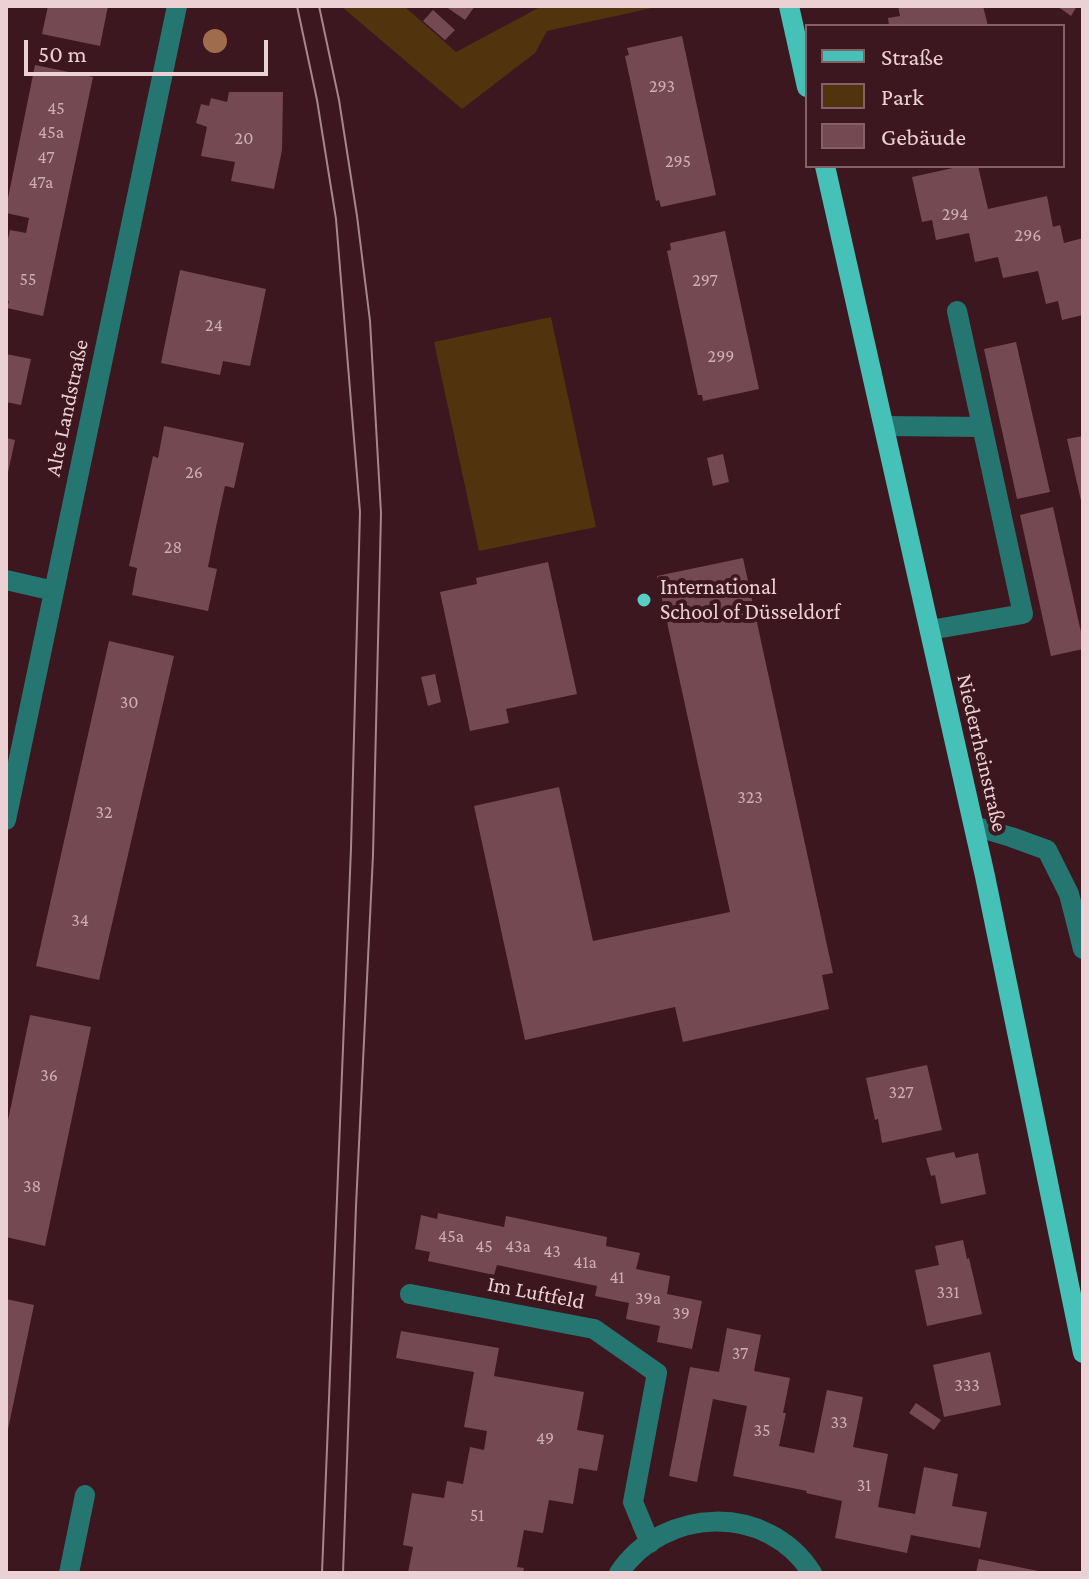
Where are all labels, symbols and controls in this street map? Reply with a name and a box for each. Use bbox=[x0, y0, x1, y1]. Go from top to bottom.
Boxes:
scale bar bbox=[28, 24, 272, 74]
legend bbox=[805, 24, 1065, 168]
text: 50 m bbox=[38, 40, 87, 67]
text: Straße bbox=[881, 43, 943, 70]
house number: 293 bbox=[649, 75, 675, 97]
text: Park bbox=[881, 83, 924, 110]
house number: 45 bbox=[47, 97, 65, 119]
house number: 45a bbox=[38, 121, 64, 143]
text: Gebäude bbox=[881, 123, 966, 150]
house number: 20 bbox=[235, 127, 253, 149]
house number: 47 bbox=[37, 146, 55, 168]
house number: 295 bbox=[665, 150, 691, 172]
house number: 47a bbox=[29, 171, 53, 193]
house number: 294 bbox=[942, 203, 968, 225]
house number: 296 bbox=[1015, 224, 1041, 246]
house number: 55 bbox=[20, 268, 36, 290]
house number: 297 bbox=[692, 269, 718, 291]
house number: 24 bbox=[205, 314, 223, 336]
street label: Alte Landstraße bbox=[40, 337, 94, 479]
house number: 299 bbox=[708, 345, 734, 367]
house number: 26 bbox=[185, 461, 203, 483]
house number: 28 bbox=[164, 536, 182, 558]
place label: International School of Düsseldorf bbox=[660, 574, 840, 626]
marker: International School of Düsseldorf bbox=[635, 591, 653, 609]
street label: Niederrheinstraße bbox=[951, 672, 1013, 834]
house number: 30 bbox=[120, 691, 138, 713]
house number: 323 bbox=[737, 786, 763, 808]
house number: 32 bbox=[95, 801, 113, 823]
house number: 34 bbox=[71, 909, 89, 931]
house number: 36 bbox=[40, 1064, 58, 1086]
house number: 327 bbox=[888, 1081, 914, 1103]
house number: 38 bbox=[23, 1175, 41, 1197]
house number: 45a bbox=[438, 1225, 464, 1247]
house number: 45 bbox=[475, 1235, 493, 1257]
house number: 43a bbox=[505, 1235, 531, 1257]
house number: 43 bbox=[543, 1240, 561, 1262]
house number: 41a bbox=[573, 1251, 597, 1273]
house number: 41 bbox=[609, 1266, 625, 1288]
street label: Im Luftfeld bbox=[485, 1271, 587, 1315]
house number: 331 bbox=[937, 1281, 959, 1303]
house number: 39a bbox=[635, 1287, 661, 1309]
house number: 39 bbox=[672, 1302, 690, 1324]
house number: 37 bbox=[732, 1342, 748, 1364]
house number: 333 bbox=[954, 1374, 980, 1396]
house number: 33 bbox=[831, 1411, 847, 1433]
house number: 35 bbox=[753, 1419, 771, 1441]
house number: 49 bbox=[536, 1427, 554, 1449]
house number: 31 bbox=[857, 1474, 871, 1496]
house number: 51 bbox=[470, 1504, 484, 1526]

